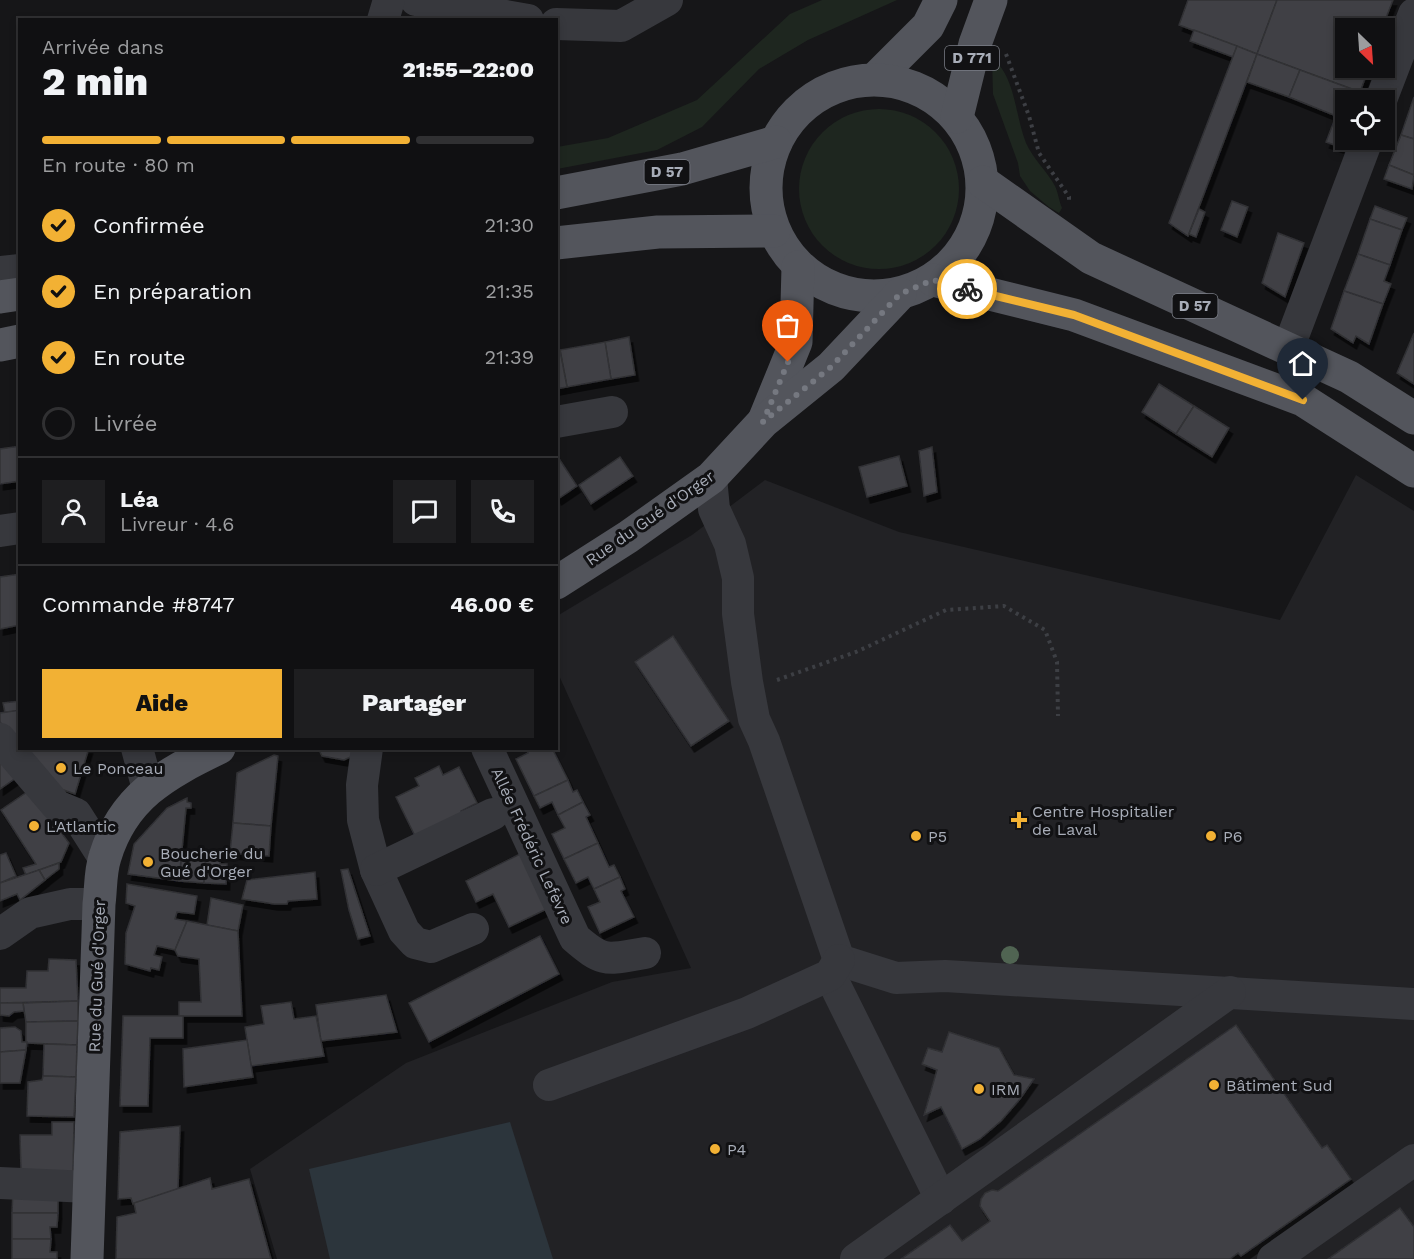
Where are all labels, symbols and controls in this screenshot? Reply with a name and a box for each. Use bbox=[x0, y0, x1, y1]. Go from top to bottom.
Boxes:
north arrow bbox=[1335, 18, 1395, 78]
map controls bbox=[1335, 18, 1395, 150]
text: Arrivée dans bbox=[42, 35, 164, 59]
road number: D 771 bbox=[945, 46, 999, 70]
text: 21:55–22:00 bbox=[402, 57, 534, 82]
text: 2 min bbox=[42, 59, 148, 104]
button: locate bbox=[1335, 90, 1395, 150]
text: En route · 80 m bbox=[42, 153, 195, 177]
road number: D 57 bbox=[644, 160, 690, 184]
icon: check bbox=[42, 209, 75, 242]
text: Confirmée bbox=[93, 213, 205, 238]
text: 21:30 bbox=[485, 213, 534, 237]
courier bbox=[937, 259, 997, 319]
icon: bike bbox=[951, 273, 984, 306]
icon: check bbox=[42, 275, 75, 308]
text: En préparation bbox=[93, 279, 252, 304]
text: 21:35 bbox=[485, 279, 534, 303]
road number: D 57 bbox=[1172, 294, 1218, 318]
pin bbox=[762, 300, 813, 362]
icon: bag bbox=[771, 309, 804, 342]
pin bbox=[1277, 338, 1328, 400]
icon: check bbox=[42, 341, 75, 374]
text: En route bbox=[93, 345, 185, 370]
text: 21:39 bbox=[485, 345, 534, 369]
icon: home bbox=[1286, 347, 1319, 380]
text: Livrée bbox=[93, 411, 157, 436]
street label: Rue du Gué d'Orger bbox=[582, 466, 718, 570]
button: person bbox=[42, 480, 105, 543]
button: chat bbox=[393, 480, 456, 543]
button: phone bbox=[471, 480, 534, 543]
text: Léa bbox=[120, 487, 159, 512]
text: Livreur · 4.6 bbox=[120, 512, 234, 536]
text: Commande #8747 bbox=[42, 592, 235, 617]
text: 46.00 € bbox=[450, 592, 534, 617]
button: Aide bbox=[42, 669, 282, 738]
button: Partager bbox=[294, 669, 534, 738]
place label: Le Ponceau bbox=[73, 759, 163, 778]
marker: Le Ponceau bbox=[54, 761, 68, 775]
street label: Allée Frédéric Lefèvre bbox=[487, 765, 577, 927]
place label: Centre Hospitalier de Laval bbox=[1032, 802, 1175, 839]
marker: Centre Hospitalier de Laval bbox=[1010, 811, 1028, 829]
place label: L'Atlantic bbox=[46, 817, 116, 836]
marker: L'Atlantic bbox=[27, 819, 41, 833]
place label: P5 bbox=[928, 827, 947, 846]
place label: P6 bbox=[1223, 827, 1243, 846]
marker: P5 bbox=[909, 829, 923, 843]
marker: P6 bbox=[1204, 829, 1218, 843]
place label: Boucherie du Gué d'Orger bbox=[160, 844, 263, 881]
marker: Boucherie du Gué d'Orger bbox=[141, 855, 155, 869]
street label: Rue du Gué d'Orger bbox=[85, 899, 109, 1053]
place label: Bâtiment Sud bbox=[1226, 1076, 1333, 1095]
marker: Bâtiment Sud bbox=[1207, 1078, 1221, 1092]
place label: IRM bbox=[991, 1080, 1020, 1099]
marker: IRM bbox=[972, 1082, 986, 1096]
place label: P4 bbox=[727, 1140, 747, 1159]
marker: P4 bbox=[708, 1142, 722, 1156]

